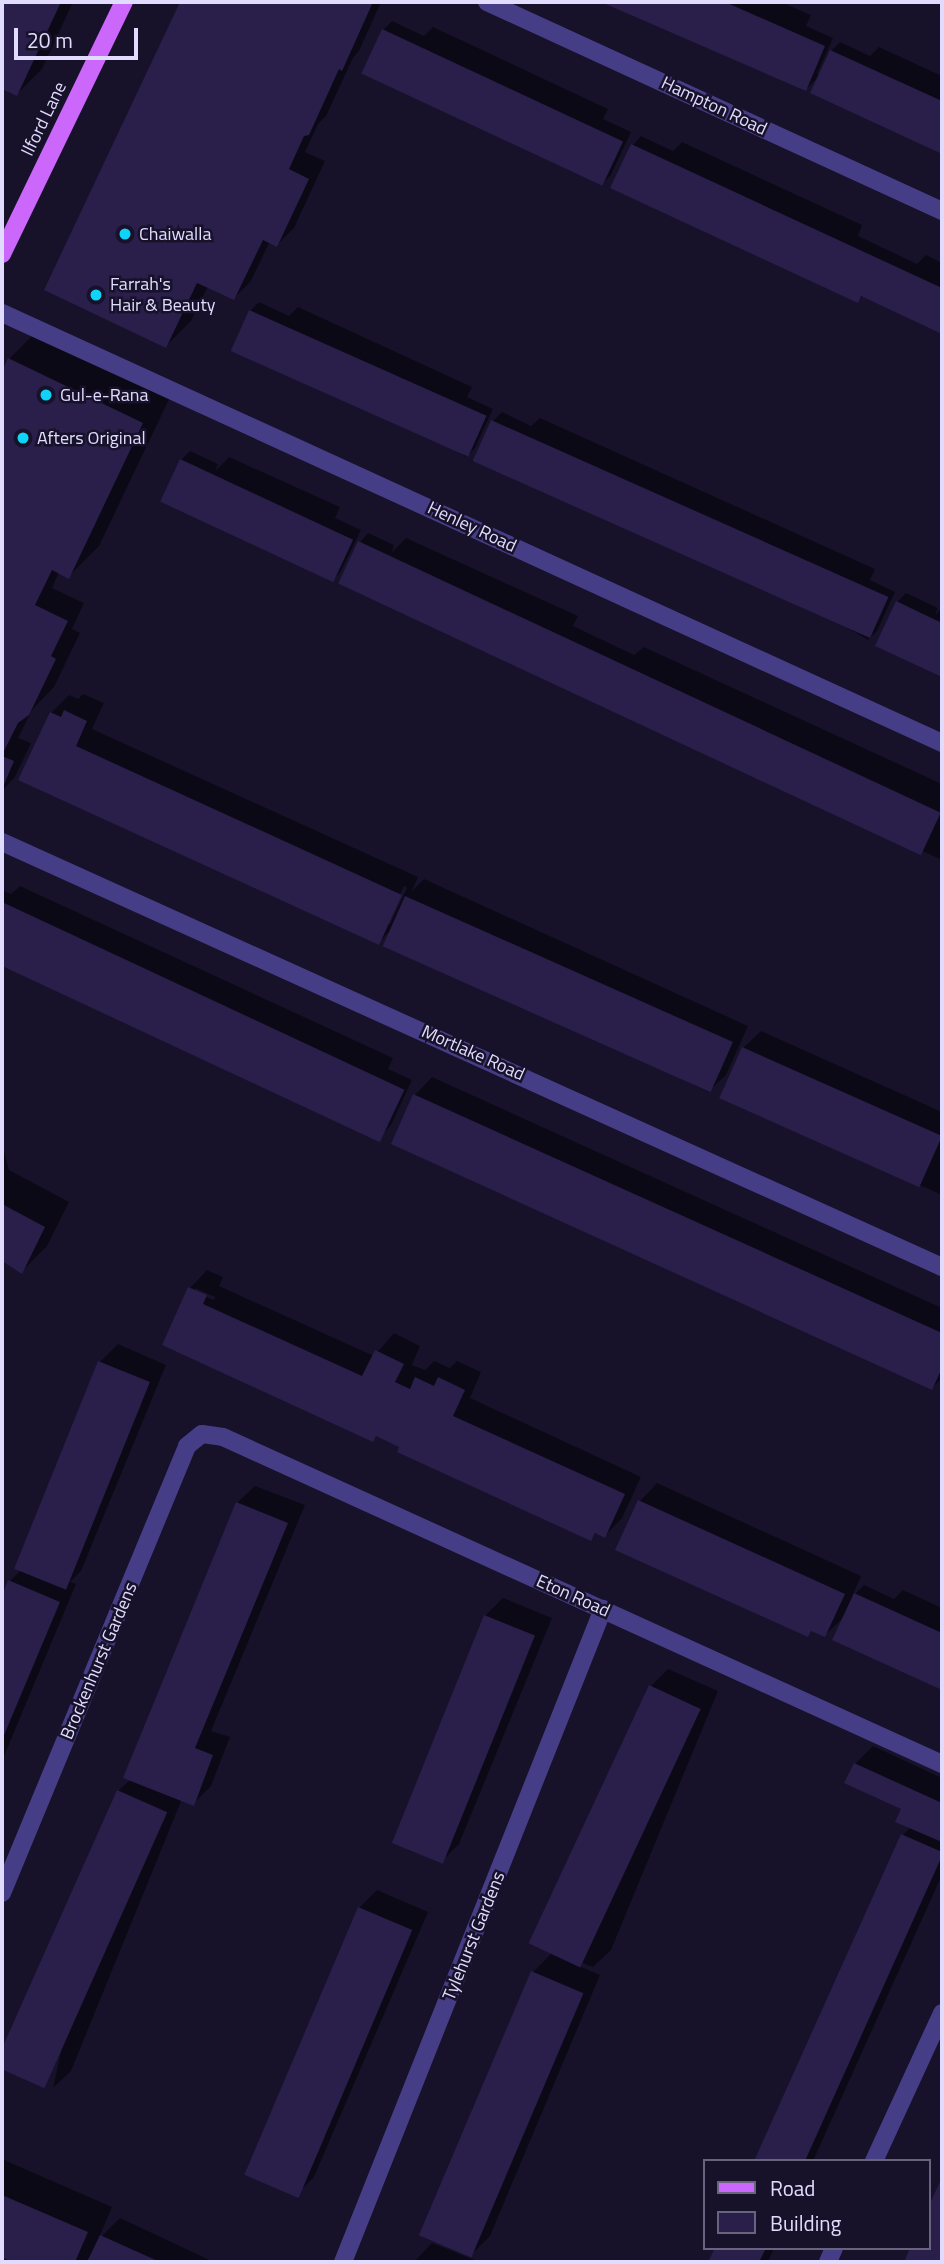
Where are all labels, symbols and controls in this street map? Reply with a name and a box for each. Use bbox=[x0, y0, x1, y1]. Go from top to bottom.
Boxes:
scale bar bbox=[18, 14, 142, 58]
text: 20 m bbox=[27, 24, 73, 56]
street label: Hampton Road bbox=[658, 72, 770, 140]
street label: Ilford Lane bbox=[17, 78, 71, 160]
place label: Chaiwalla bbox=[139, 223, 211, 245]
marker: Chaiwalla bbox=[117, 226, 133, 242]
place label: Farrah's Hair & Beauty bbox=[110, 274, 215, 316]
marker: Farrah's Hair & Beauty bbox=[88, 287, 104, 303]
place label: Gul-e-Rana bbox=[60, 384, 148, 406]
marker: Gul-e-Rana bbox=[38, 387, 54, 403]
place label: Afters Original bbox=[37, 427, 146, 449]
marker: Afters Original bbox=[15, 430, 31, 446]
street label: Henley Road bbox=[424, 497, 520, 557]
street label: Mortlake Road bbox=[418, 1021, 528, 1085]
street label: Eton Road bbox=[533, 1570, 613, 1622]
street label: Brockenhurst Gardens bbox=[56, 1579, 142, 1743]
street label: Tylehurst Gardens bbox=[438, 1868, 510, 2004]
legend bbox=[702, 2159, 930, 2250]
text: Road bbox=[770, 2172, 815, 2204]
text: Building bbox=[770, 2207, 841, 2239]

